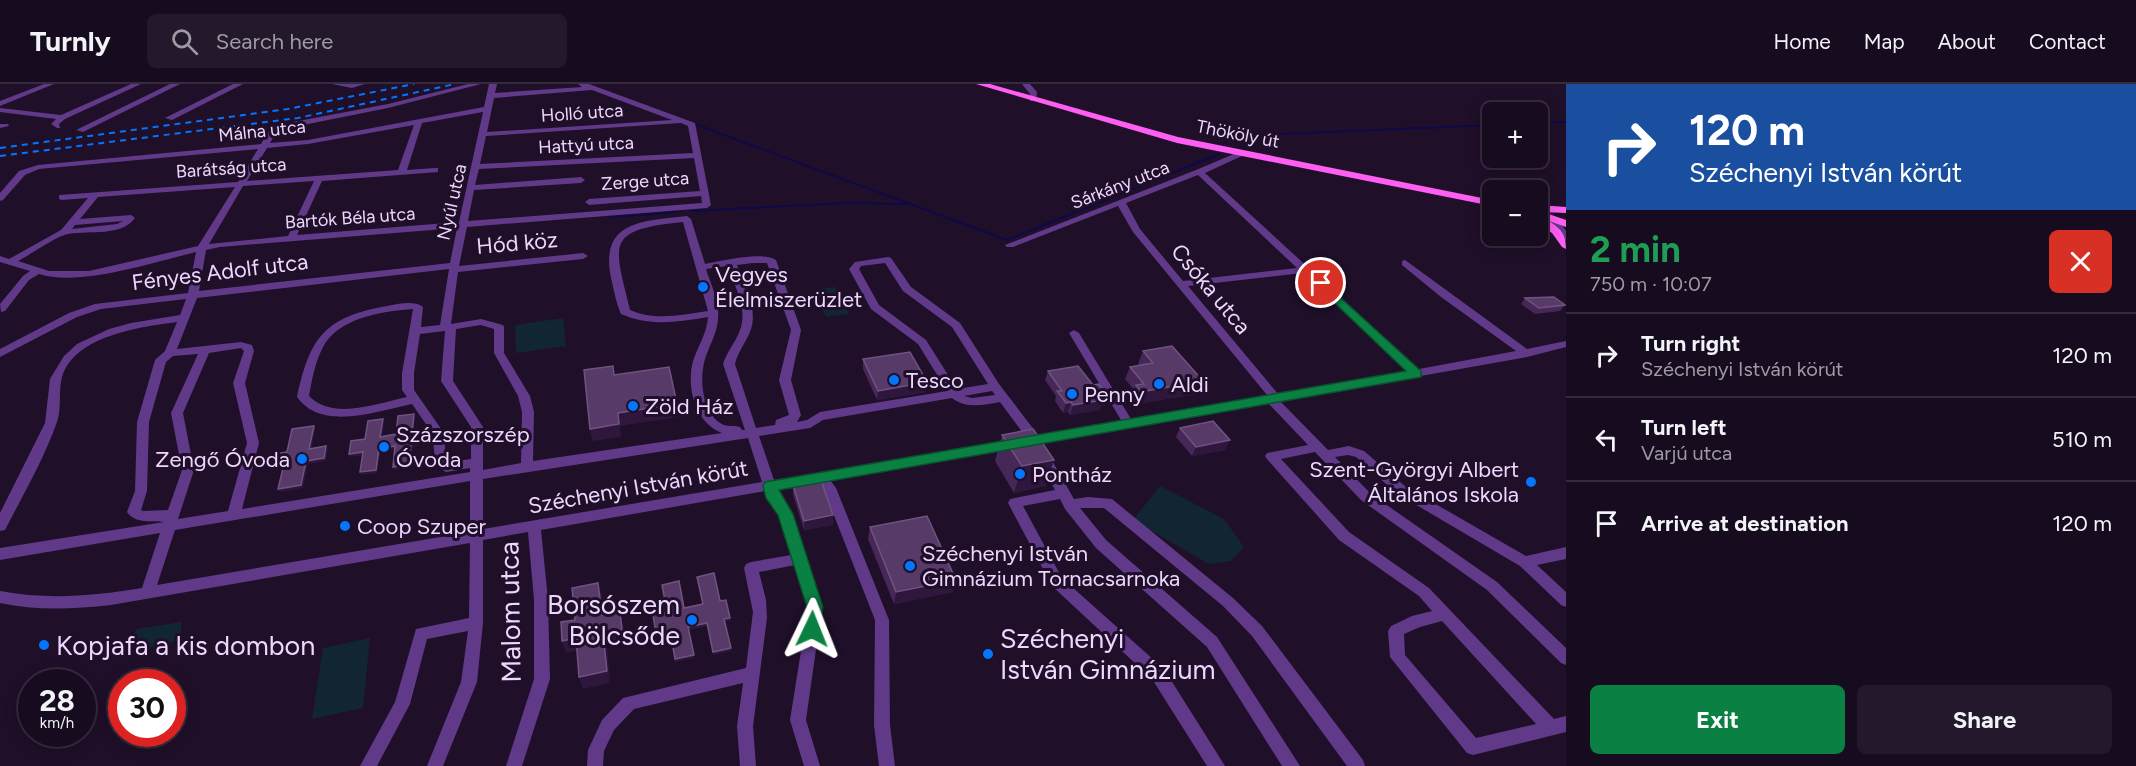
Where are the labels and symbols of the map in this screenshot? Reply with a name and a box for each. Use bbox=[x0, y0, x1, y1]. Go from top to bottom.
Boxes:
street label: Holló utca bbox=[540, 99, 624, 127]
street label: Málna utca bbox=[217, 115, 307, 147]
street label: Thököly út bbox=[1195, 115, 1282, 153]
street label: Hattyú utca bbox=[537, 132, 635, 158]
street label: Barátság utca bbox=[175, 153, 287, 183]
street label: Sárkány utca bbox=[1068, 156, 1172, 214]
street label: Nyúl utca bbox=[433, 162, 471, 242]
street label: Zerge utca bbox=[600, 167, 690, 195]
street label: Bartók Béla utca bbox=[284, 202, 416, 234]
street label: Hód köz bbox=[475, 226, 559, 260]
street label: Csóka utca bbox=[1165, 238, 1257, 340]
street label: Fényes Adolf utca bbox=[130, 248, 310, 296]
pin bbox=[1295, 257, 1346, 308]
place label: Vegyes Élelmiszerüzlet bbox=[715, 261, 862, 313]
marker: Vegyes Élelmiszerüzlet bbox=[696, 280, 710, 294]
place label: Tesco bbox=[906, 367, 964, 394]
place label: Aldi bbox=[1171, 371, 1209, 398]
marker: Tesco bbox=[887, 373, 901, 387]
marker: Aldi bbox=[1152, 377, 1166, 391]
place label: Penny bbox=[1084, 381, 1145, 408]
marker: Penny bbox=[1065, 387, 1079, 401]
place label: Zöld Ház bbox=[645, 393, 734, 420]
marker: Zöld Ház bbox=[626, 399, 640, 413]
place label: Százszorszép Óvoda bbox=[396, 421, 530, 473]
marker: Százszorszép Óvoda bbox=[377, 440, 391, 454]
place label: Zengő Óvoda bbox=[155, 446, 290, 473]
marker: Zengő Óvoda bbox=[295, 452, 309, 466]
street label: Széchenyi István körút bbox=[526, 454, 750, 520]
place label: Szent-Györgyi Albert Általános Iskola bbox=[1309, 456, 1519, 508]
place label: Pontház bbox=[1032, 461, 1112, 488]
marker: Pontház bbox=[1013, 467, 1027, 481]
marker: Szent-Györgyi Albert Általános Iskola bbox=[1524, 475, 1538, 489]
place label: Coop Szuper bbox=[357, 513, 486, 540]
marker: Coop Szuper bbox=[338, 519, 352, 533]
place label: Széchenyi István Gimnázium Tornacsarnoka bbox=[922, 540, 1180, 592]
street label: Malom utca bbox=[492, 541, 528, 683]
marker: Széchenyi István Gimnázium Tornacsarnoka bbox=[903, 559, 917, 573]
place label: Borsószem Bölcsőde bbox=[547, 588, 680, 652]
position arrow bbox=[780, 597, 844, 661]
marker: Borsószem Bölcsőde bbox=[685, 613, 699, 627]
place label: Széchenyi István Gimnázium bbox=[1000, 622, 1215, 686]
place label: Kopjafa a kis dombon bbox=[56, 629, 315, 662]
marker: Kopjafa a kis dombon bbox=[37, 638, 51, 652]
marker: Széchenyi István Gimnázium bbox=[981, 647, 995, 661]
speed limit sign: 30 bbox=[108, 669, 186, 747]

